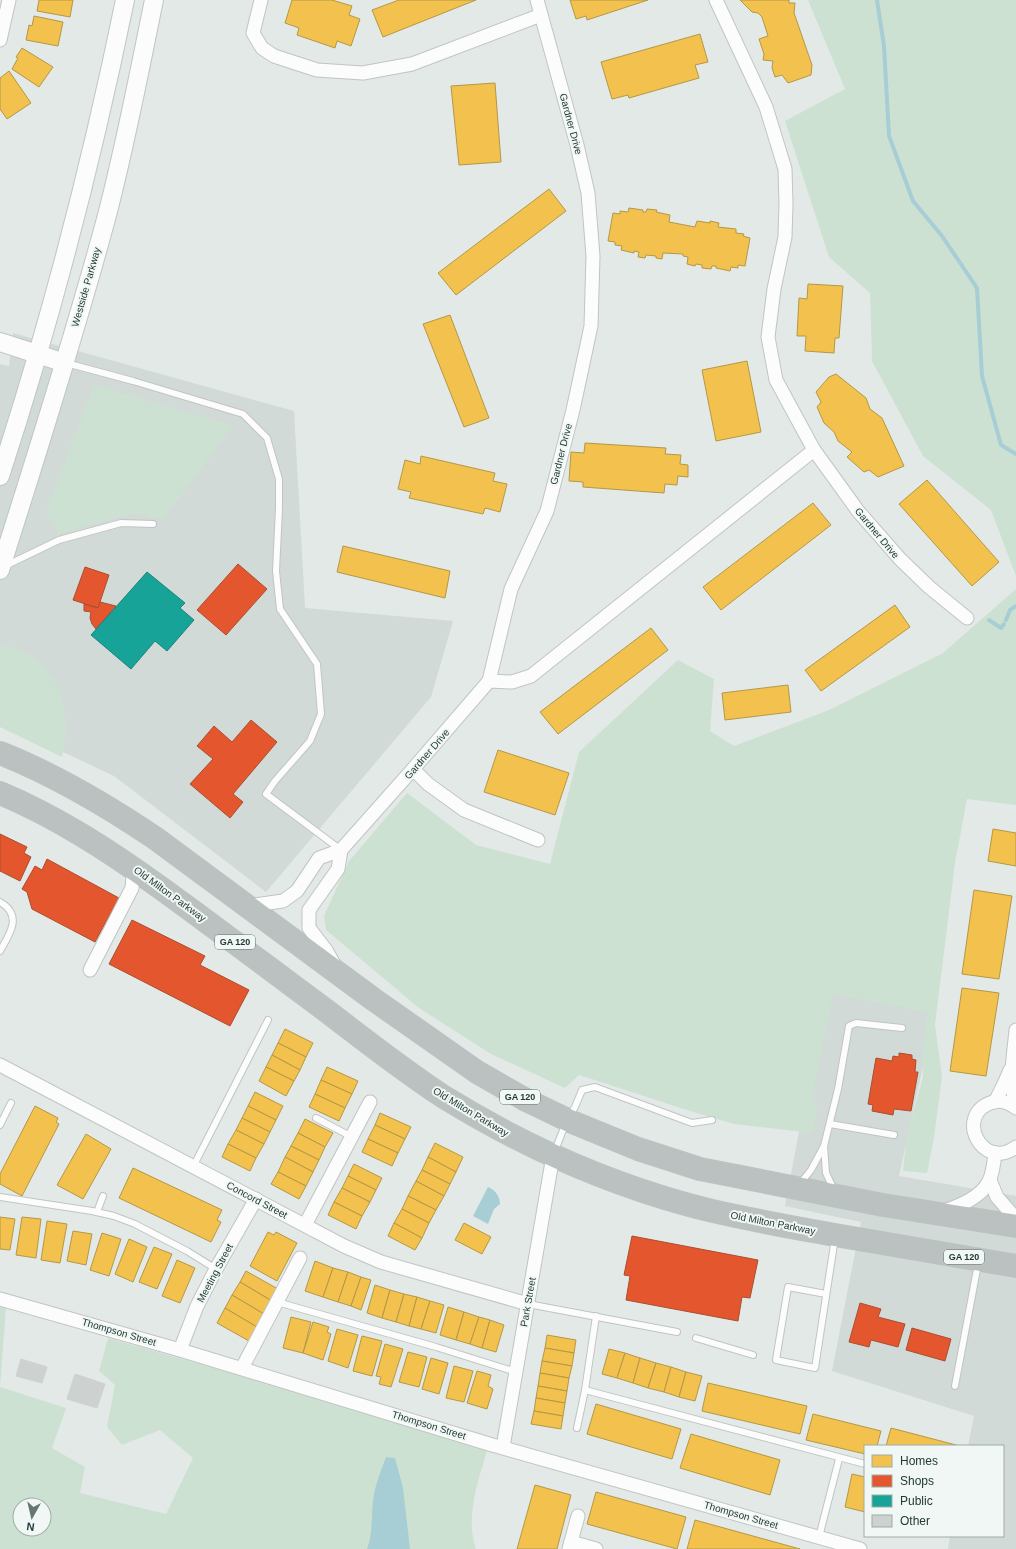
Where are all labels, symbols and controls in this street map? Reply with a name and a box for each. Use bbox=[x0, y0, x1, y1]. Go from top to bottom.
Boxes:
street label: Gardner Drive bbox=[558, 92, 585, 156]
street label: Westside Parkway bbox=[69, 246, 103, 328]
street label: Gardner Drive bbox=[548, 422, 574, 486]
street label: Gardner Drive bbox=[853, 505, 902, 561]
street label: Gardner Drive bbox=[402, 726, 452, 781]
street label: Old Milton Parkway bbox=[132, 864, 208, 924]
road number: GA 120 bbox=[215, 935, 255, 949]
street label: Old Milton Parkway bbox=[431, 1085, 511, 1139]
road number: GA 120 bbox=[500, 1090, 540, 1104]
street label: Concord Street bbox=[225, 1179, 289, 1221]
street label: Old Milton Parkway bbox=[730, 1209, 816, 1237]
street label: Meeting Street bbox=[195, 1242, 235, 1304]
road number: GA 120 bbox=[944, 1250, 984, 1264]
street label: Park Street bbox=[518, 1276, 538, 1328]
street label: Thompson Street bbox=[81, 1316, 158, 1348]
street label: Thompson Street bbox=[391, 1409, 467, 1442]
legend bbox=[864, 1445, 1004, 1537]
text: Homes bbox=[900, 1454, 938, 1468]
text: Shops bbox=[900, 1474, 934, 1488]
text: Public bbox=[900, 1494, 933, 1508]
north arrow bbox=[12, 1497, 52, 1537]
street label: Thompson Street bbox=[703, 1499, 780, 1531]
text: Other bbox=[900, 1514, 930, 1528]
text: N bbox=[26, 1520, 35, 1533]

